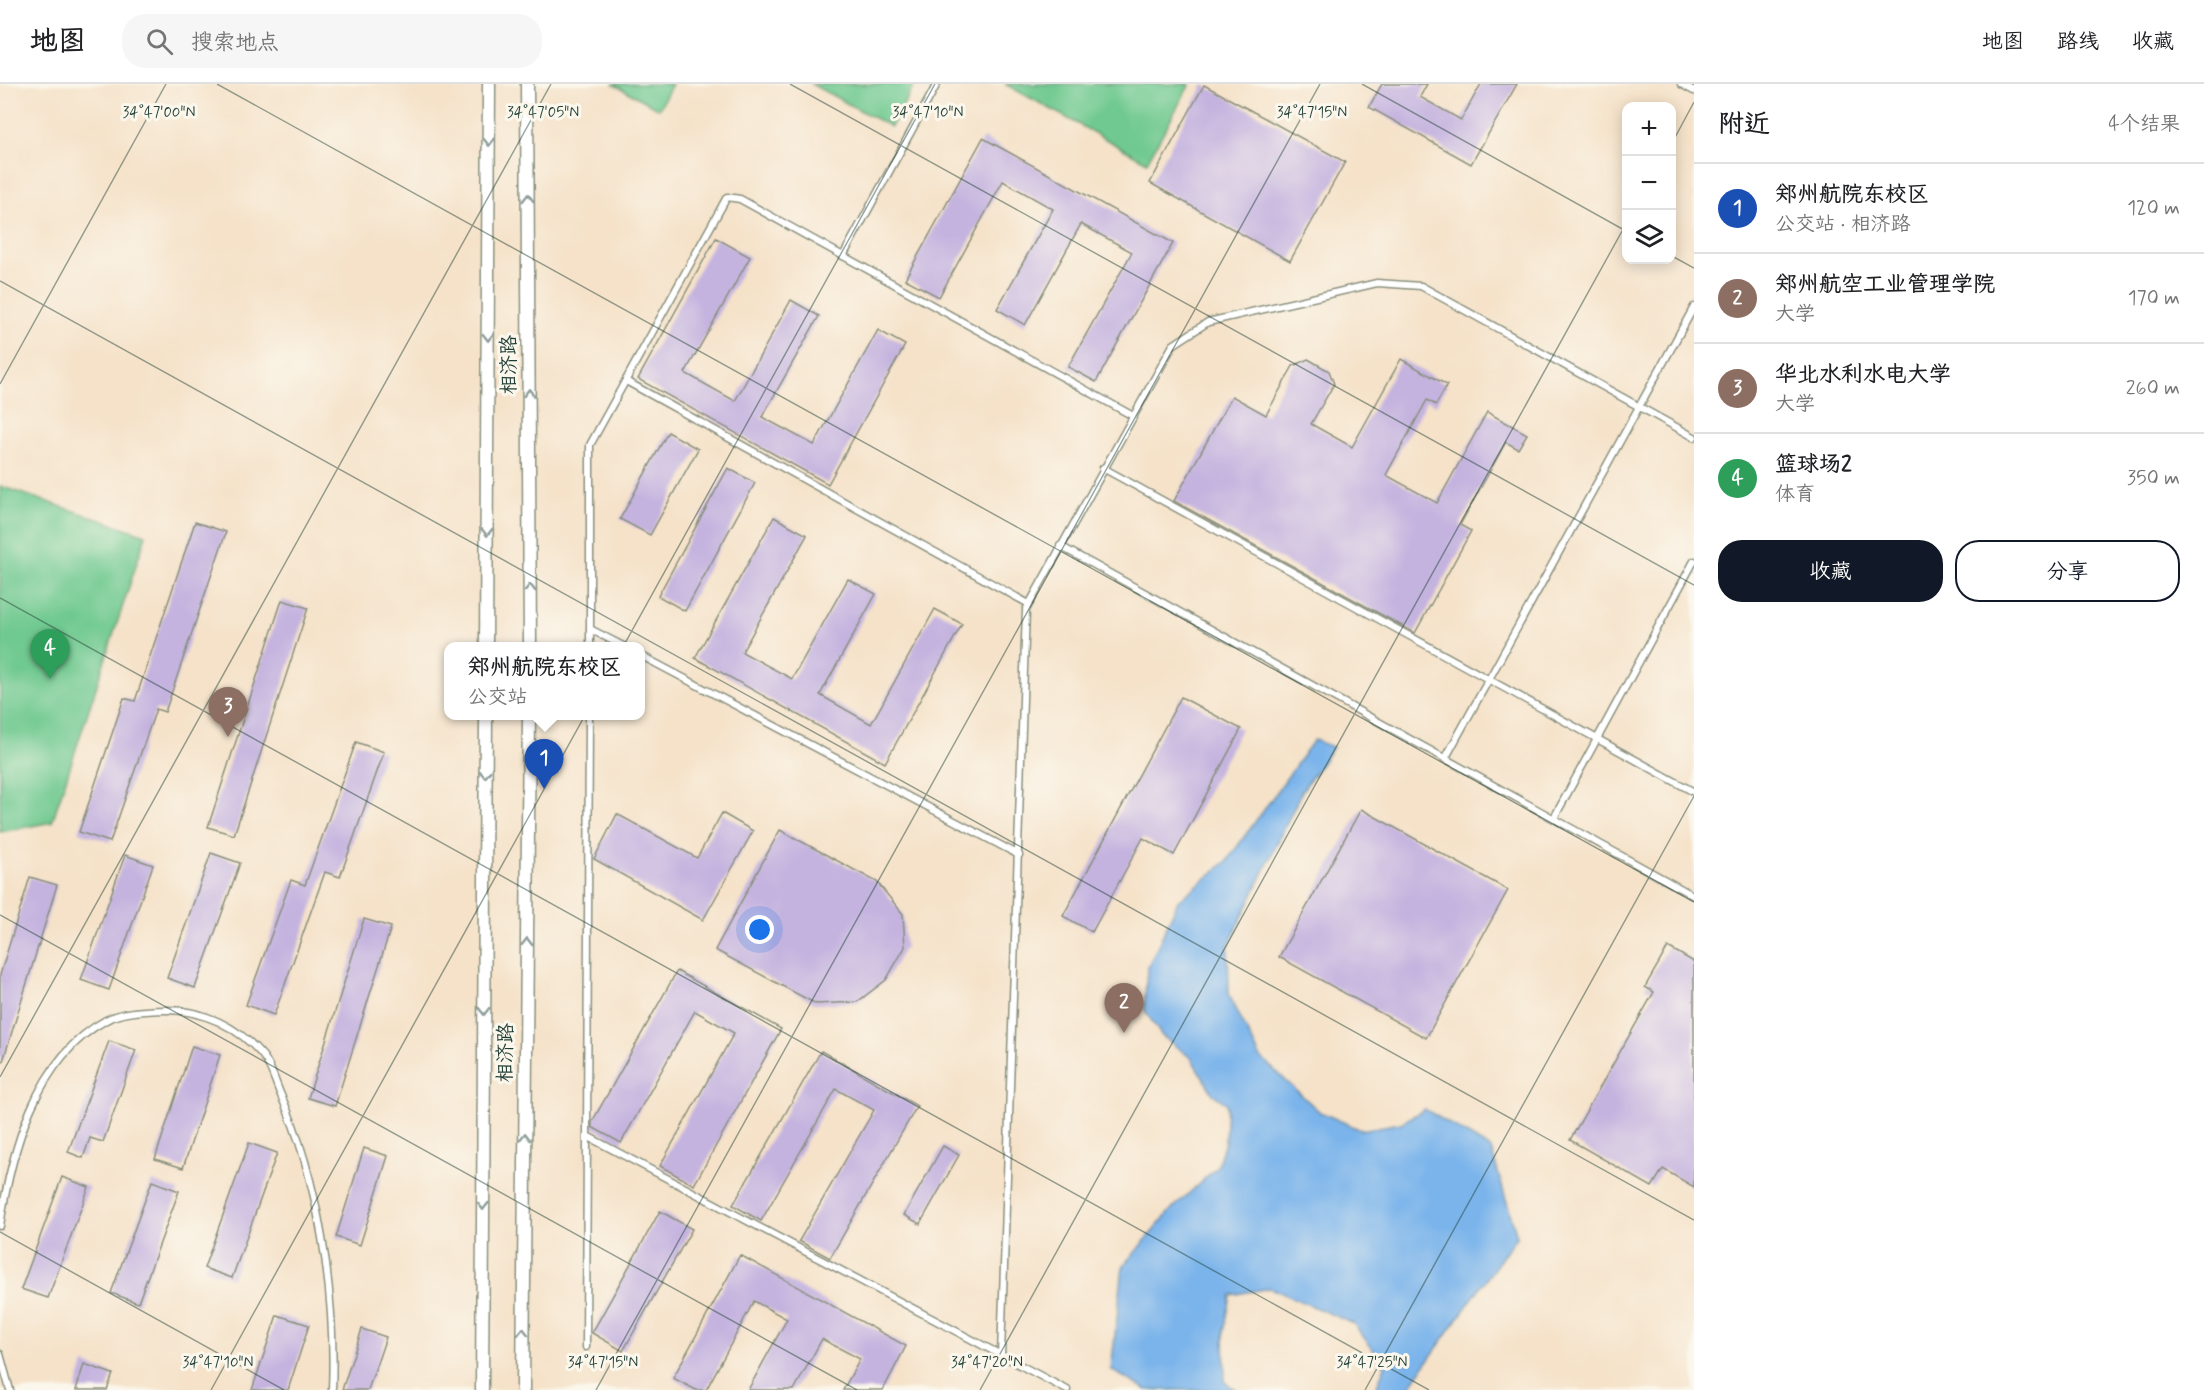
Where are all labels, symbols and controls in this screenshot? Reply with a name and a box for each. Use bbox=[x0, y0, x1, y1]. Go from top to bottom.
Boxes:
search box bbox=[122, 14, 542, 68]
text: 地图 bbox=[30, 24, 86, 61]
icon: search bbox=[143, 25, 176, 58]
text: 地图 bbox=[1982, 28, 2024, 56]
text: 路线 bbox=[2057, 28, 2099, 56]
text: 收藏 bbox=[2132, 28, 2174, 56]
text: 搜索地点 bbox=[191, 29, 279, 57]
map controls bbox=[1622, 102, 1676, 264]
button: + bbox=[1622, 102, 1676, 156]
text: 34°47'00"N bbox=[123, 103, 195, 123]
text: 34°47'05"N bbox=[507, 103, 579, 123]
text: 34°47'10"N bbox=[892, 103, 964, 123]
text: 34°47'15"N bbox=[1277, 103, 1347, 123]
text: 附近 bbox=[1718, 108, 1770, 142]
text: 4个结果 bbox=[2108, 111, 2180, 138]
one-way arrow bbox=[483, 138, 495, 147]
button: − bbox=[1622, 156, 1676, 210]
text: 郑州航院东校区 bbox=[1775, 181, 1929, 209]
one-way arrow bbox=[522, 194, 534, 203]
text: 1 bbox=[1733, 195, 1742, 222]
text: 120 m bbox=[2127, 195, 2180, 222]
button: layers bbox=[1622, 210, 1676, 264]
text: 公交站 · 相济路 bbox=[1775, 211, 1910, 238]
text: 郑州航空工业管理学院 bbox=[1775, 271, 1995, 299]
text: 2 bbox=[1733, 285, 1742, 312]
text: 170 m bbox=[2128, 285, 2180, 312]
text: 大学 bbox=[1775, 301, 1815, 328]
one-way arrow bbox=[482, 333, 494, 342]
street label: 相济路 bbox=[496, 334, 523, 395]
text: 华北水利水电大学 bbox=[1775, 361, 1951, 389]
text: 3 bbox=[1733, 375, 1742, 402]
text: 260 m bbox=[2126, 375, 2180, 402]
one-way arrow bbox=[523, 389, 535, 398]
text: 大学 bbox=[1775, 391, 1815, 418]
text: 篮球场2 bbox=[1775, 451, 1852, 479]
text: 4 bbox=[1732, 465, 1743, 492]
text: 350 m bbox=[2127, 465, 2180, 492]
text: 体育 bbox=[1775, 481, 1815, 508]
one-way arrow bbox=[481, 528, 493, 537]
button: 收藏 bbox=[1718, 540, 1943, 602]
button: 分享 bbox=[1955, 540, 2180, 602]
one-way arrow bbox=[524, 584, 536, 593]
pin: 4 bbox=[31, 630, 70, 679]
popup bbox=[444, 642, 645, 720]
text: 郑州航院东校区 bbox=[467, 654, 622, 682]
text: 公交站 bbox=[467, 684, 527, 711]
pin: 3 bbox=[208, 688, 248, 737]
pin: 1 bbox=[524, 740, 564, 789]
one-way arrow bbox=[479, 769, 492, 778]
your location bbox=[745, 915, 774, 944]
one-way arrow bbox=[521, 937, 533, 946]
pin: 2 bbox=[1104, 984, 1144, 1033]
one-way arrow bbox=[478, 1006, 490, 1015]
street label: 相济路 bbox=[492, 1022, 520, 1083]
one-way arrow bbox=[519, 1132, 531, 1141]
one-way arrow bbox=[477, 1201, 489, 1210]
one-way arrow bbox=[517, 1327, 529, 1336]
text: 34°47'10"N bbox=[182, 1353, 254, 1373]
text: 34°47'15"N bbox=[568, 1353, 638, 1373]
text: 34°47'20"N bbox=[951, 1353, 1023, 1373]
text: 34°47'25"N bbox=[1336, 1353, 1408, 1373]

